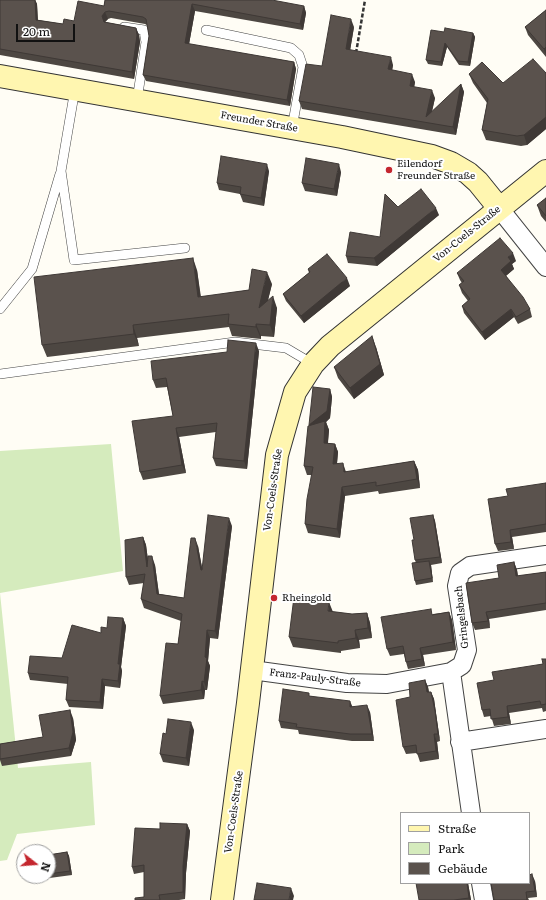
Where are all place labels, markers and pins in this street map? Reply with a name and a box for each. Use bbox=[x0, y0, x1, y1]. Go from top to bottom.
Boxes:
place label: Eilendorf Freunder Straße bbox=[397, 158, 475, 182]
marker: Eilendorf Freunder Straße bbox=[384, 165, 394, 175]
place label: Rheingold bbox=[282, 592, 331, 604]
marker: Rheingold bbox=[269, 593, 279, 603]

